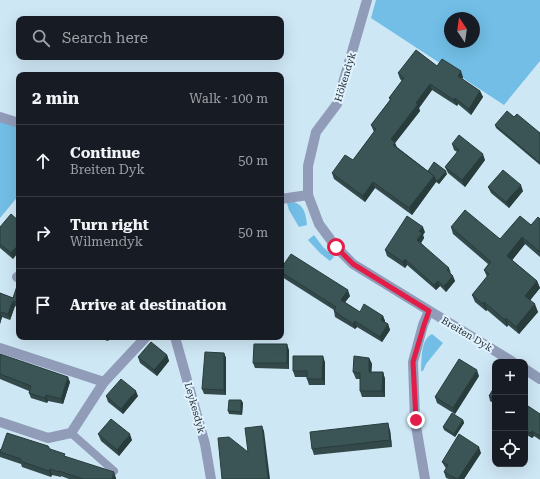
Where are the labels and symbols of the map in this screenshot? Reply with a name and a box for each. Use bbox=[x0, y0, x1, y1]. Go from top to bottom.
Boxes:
north arrow bbox=[444, 12, 480, 48]
street label: Hökendyk bbox=[332, 50, 358, 103]
route start bbox=[327, 238, 345, 256]
street label: Breiten Dyk bbox=[440, 314, 495, 354]
street label: Leykesdyk bbox=[182, 381, 208, 435]
route end bbox=[407, 411, 425, 429]

